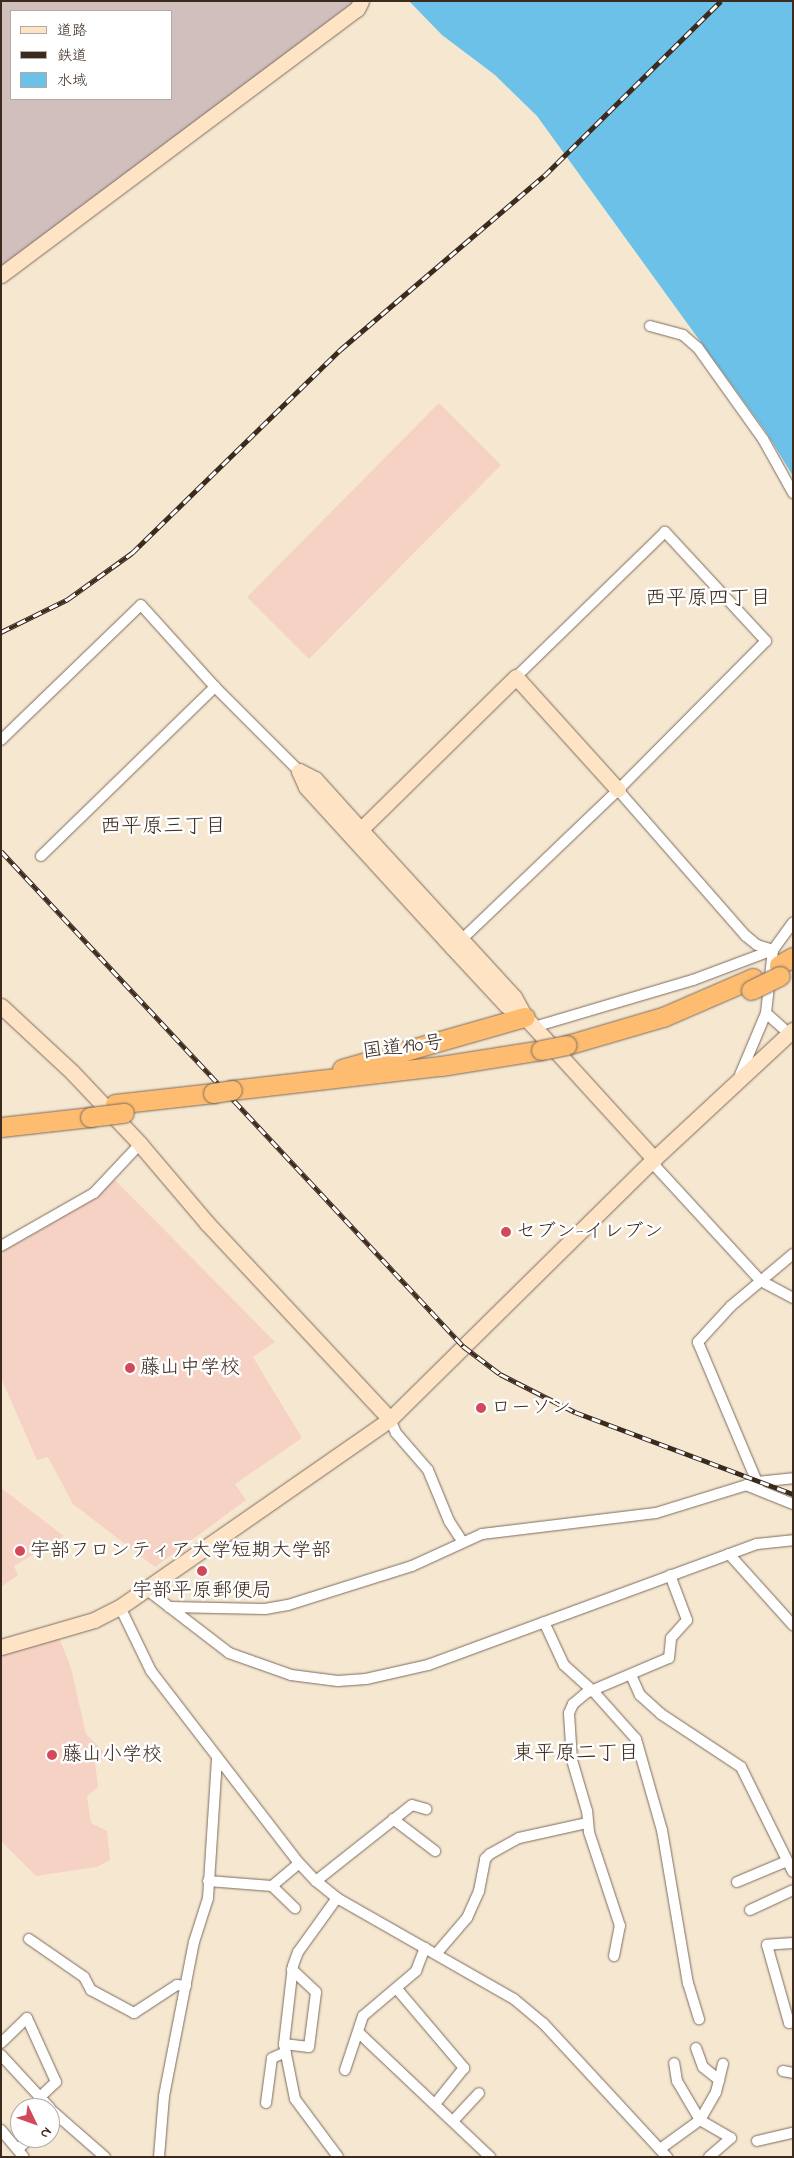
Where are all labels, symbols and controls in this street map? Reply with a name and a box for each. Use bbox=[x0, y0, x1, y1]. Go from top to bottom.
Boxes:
legend bbox=[10, 10, 172, 100]
text: 道路 bbox=[57, 20, 87, 42]
text: 鉄道 bbox=[57, 45, 87, 67]
text: 水域 bbox=[57, 70, 87, 92]
district label: 西平原四丁目 bbox=[645, 586, 771, 612]
district label: 西平原三丁目 bbox=[100, 814, 226, 840]
street label: 国道190号 bbox=[361, 1031, 445, 1065]
place label: セブン-イレブン bbox=[516, 1220, 663, 1244]
marker: セブン-イレブン bbox=[500, 1226, 512, 1238]
place label: 藤山中学校 bbox=[140, 1356, 240, 1380]
marker: 藤山中学校 bbox=[124, 1362, 136, 1374]
place label: ローソン bbox=[491, 1396, 571, 1420]
marker: ローソン bbox=[475, 1402, 487, 1414]
place label: 宇部フロンティア大学短期大学部 bbox=[30, 1539, 330, 1563]
marker: 宇部フロンティア大学短期大学部 bbox=[14, 1545, 26, 1557]
marker: 宇部平原郵便局 bbox=[196, 1565, 208, 1577]
place label: 宇部平原郵便局 bbox=[132, 1579, 272, 1603]
district label: 東平原二丁目 bbox=[513, 1741, 639, 1767]
place label: 藤山小学校 bbox=[62, 1743, 162, 1767]
marker: 藤山小学校 bbox=[46, 1749, 58, 1761]
north arrow bbox=[10, 2098, 60, 2148]
text: N bbox=[35, 2122, 57, 2143]

